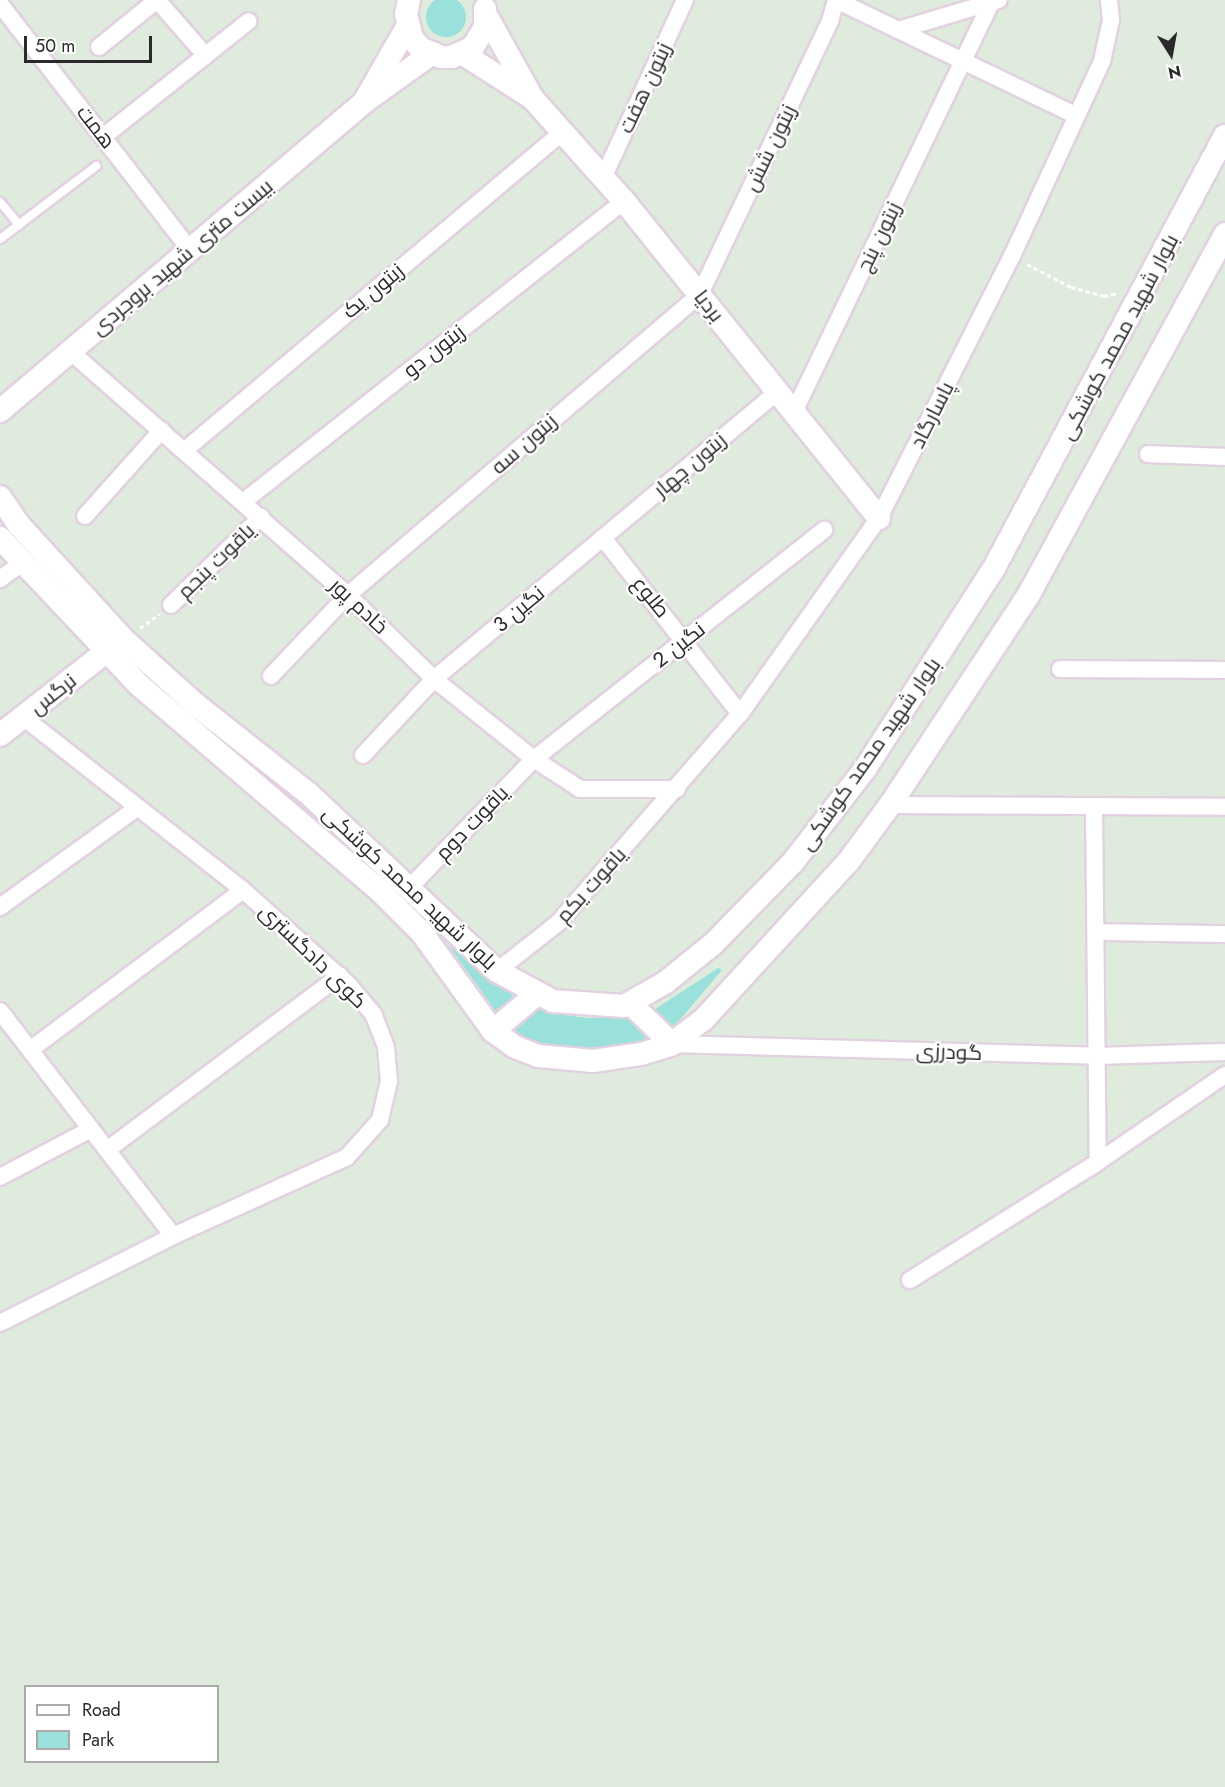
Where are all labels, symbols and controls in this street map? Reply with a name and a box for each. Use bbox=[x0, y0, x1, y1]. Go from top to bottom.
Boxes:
scale bar bbox=[27, 24, 154, 62]
north arrow bbox=[1141, 24, 1201, 84]
text: 50 m bbox=[35, 33, 75, 59]
street label: زیتون هفت bbox=[613, 39, 677, 137]
text: N bbox=[1166, 60, 1183, 85]
street label: همت bbox=[71, 100, 121, 154]
street label: زیتون شش bbox=[738, 101, 802, 195]
street label: بیست متری شهید بروجردی bbox=[86, 174, 278, 340]
street label: زیتون پنج bbox=[851, 198, 907, 276]
street label: بلوار شهید محمد کوشکی bbox=[1054, 230, 1184, 444]
street label: زیتون یک bbox=[337, 258, 409, 324]
street label: بردیا bbox=[689, 285, 729, 327]
street label: زیتون دو bbox=[398, 319, 470, 383]
street label: پاسارگاد bbox=[905, 377, 959, 453]
street label: زیتون سه bbox=[486, 408, 562, 480]
street label: زیتون چهار bbox=[649, 427, 731, 503]
street label: یاقوت پنجم bbox=[172, 518, 260, 604]
street label: طلوع bbox=[627, 571, 675, 623]
street label: خادم پور bbox=[325, 573, 393, 639]
street label: نگین 3 bbox=[488, 580, 550, 638]
street label: نگین 2 bbox=[648, 617, 710, 673]
street label: بلوار شهید محمد کوشکی bbox=[794, 653, 946, 855]
street label: نرگس bbox=[25, 668, 81, 720]
street label: یاقوت دوم bbox=[430, 780, 514, 866]
street label: بلوار شهید محمد کوشکی bbox=[317, 801, 503, 975]
street label: یاقوت یکم bbox=[551, 842, 631, 928]
street label: کوی دادگستری bbox=[254, 898, 372, 1014]
street label: گودرزی bbox=[915, 1038, 983, 1066]
legend bbox=[24, 1685, 219, 1763]
text: Road bbox=[82, 1697, 121, 1723]
text: Park bbox=[82, 1727, 114, 1753]

